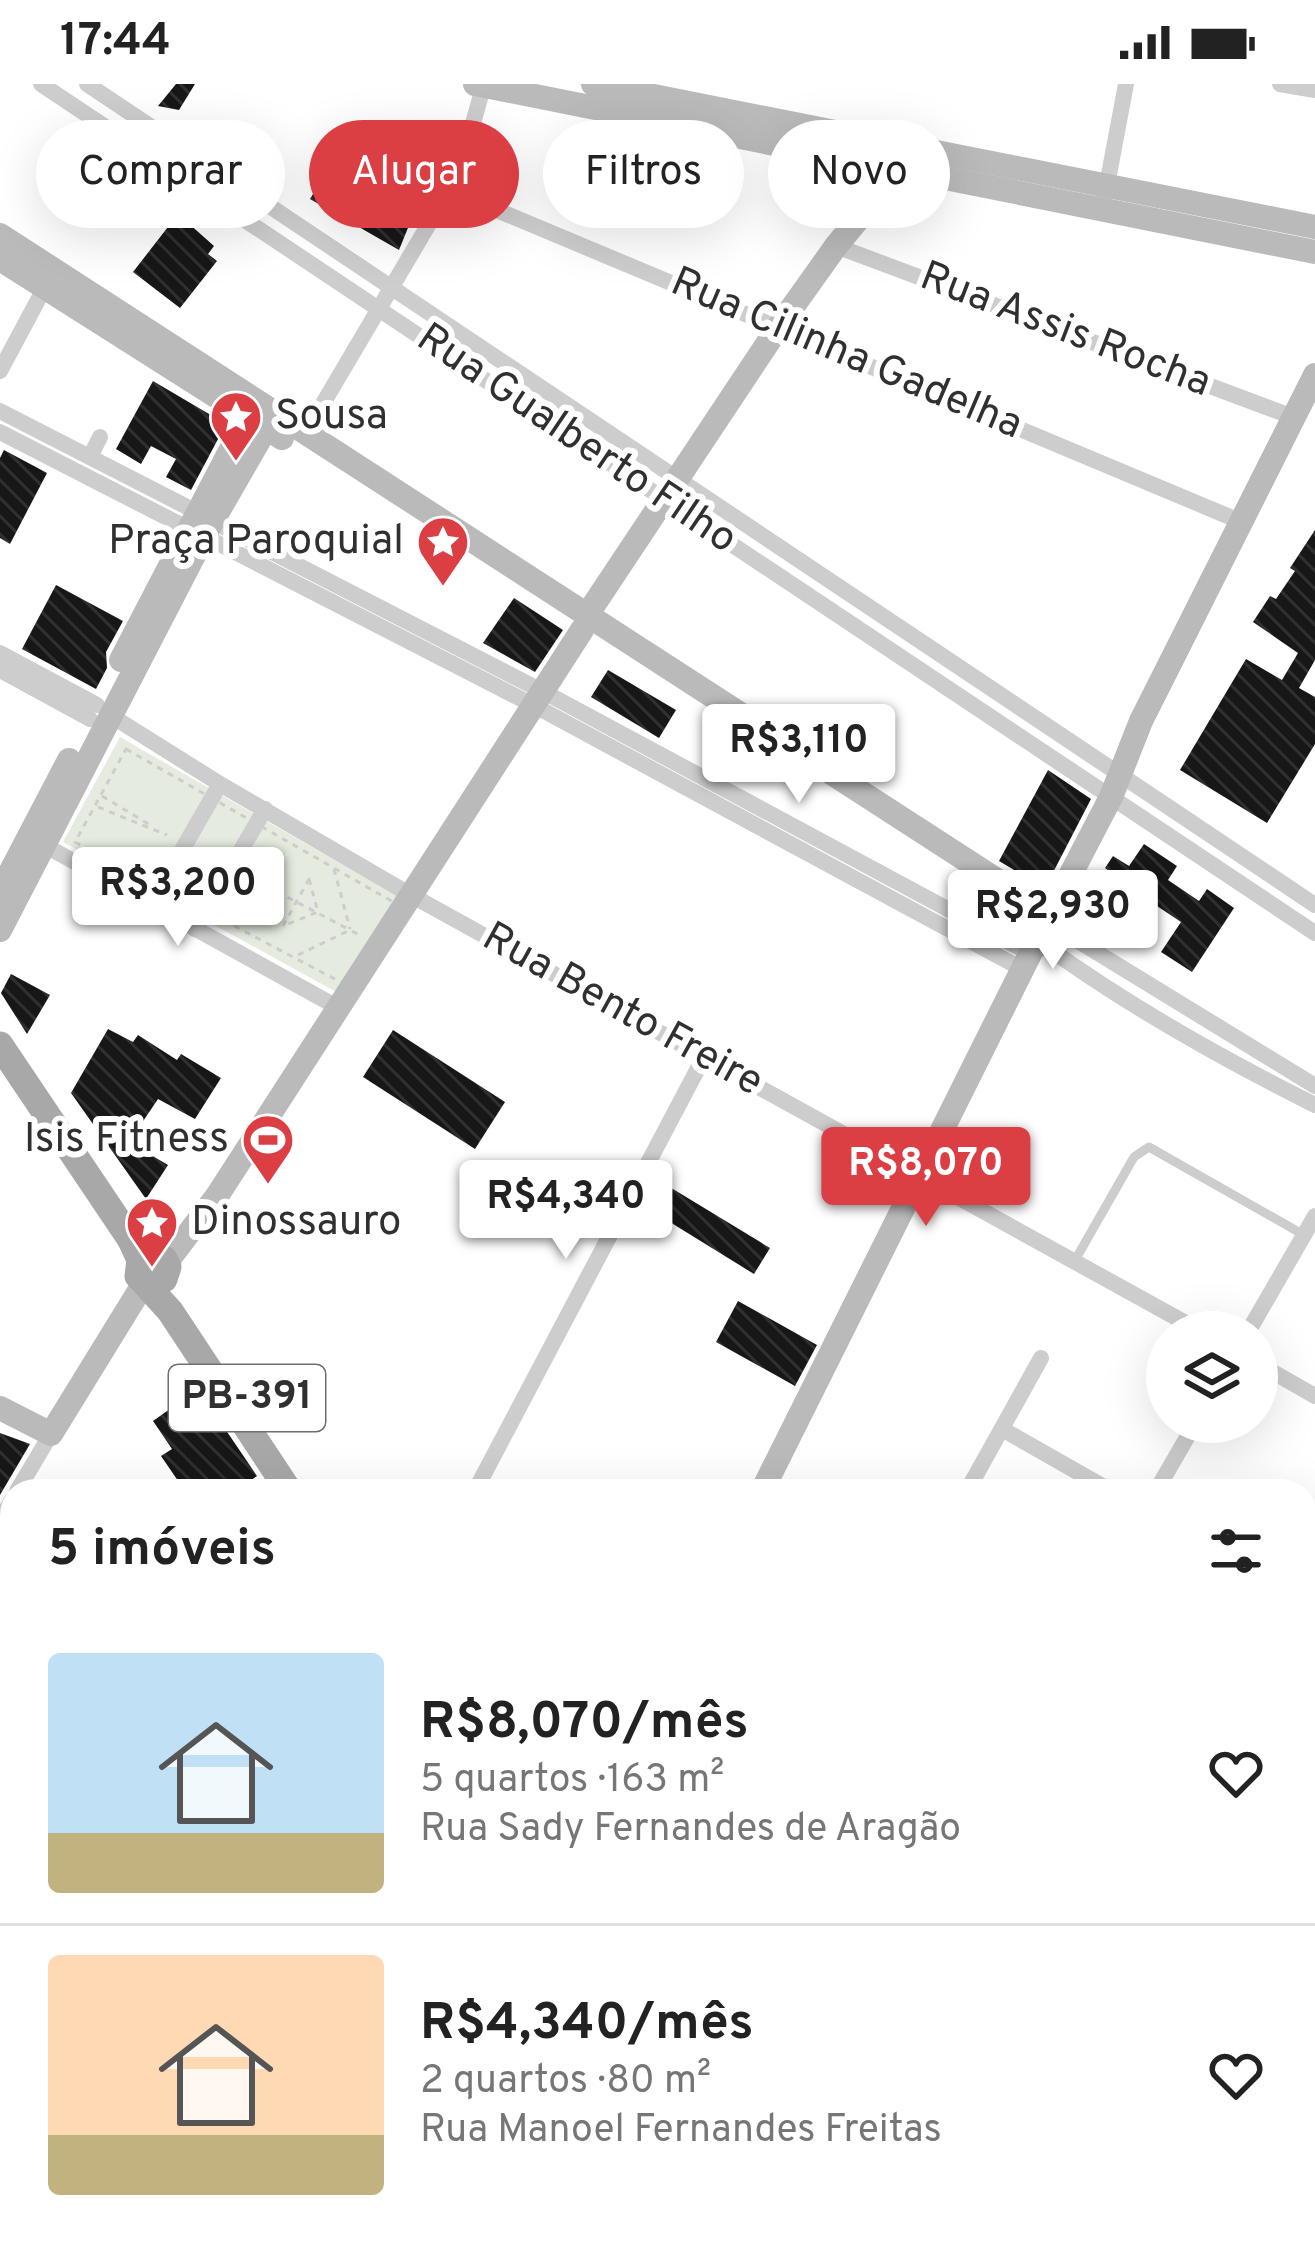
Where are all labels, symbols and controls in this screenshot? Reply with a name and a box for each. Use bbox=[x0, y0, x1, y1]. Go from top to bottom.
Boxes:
text: 17:44 bbox=[60, 14, 171, 71]
chip: Comprar bbox=[36, 120, 285, 228]
chip: Alugar bbox=[309, 120, 519, 228]
chip: Filtros bbox=[543, 120, 744, 228]
chip: Novo bbox=[768, 120, 950, 228]
street label: Rua Assis Rocha bbox=[912, 251, 1218, 411]
street label: Rua Cilinha Gadelha bbox=[662, 257, 1030, 453]
street label: Rua Gualberto Filho bbox=[406, 313, 746, 567]
place icon: Sousa bbox=[208, 389, 264, 463]
place label: Sousa bbox=[275, 391, 388, 444]
place icon: Praça Paroquial bbox=[415, 514, 471, 588]
place label: Praça Paroquial bbox=[108, 516, 404, 569]
pin: R$3,110 bbox=[688, 704, 910, 806]
text: R$3,110 bbox=[729, 718, 869, 767]
pin: R$3,200 bbox=[67, 847, 289, 949]
text: R$3,200 bbox=[99, 861, 257, 910]
pin: R$2,930 bbox=[942, 870, 1164, 972]
text: R$2,930 bbox=[975, 884, 1131, 933]
street label: Rua Bento Freire bbox=[472, 912, 772, 1110]
sports icon: Isis Fitness bbox=[240, 1112, 296, 1186]
place label: Isis Fitness bbox=[24, 1114, 229, 1167]
pin: R$8,070 bbox=[815, 1127, 1037, 1229]
text: R$8,070 bbox=[848, 1141, 1004, 1190]
pin: R$4,340 bbox=[455, 1160, 677, 1262]
text: R$4,340 bbox=[486, 1174, 646, 1223]
place icon: Dinossauro bbox=[124, 1195, 180, 1269]
place label: Dinossauro bbox=[191, 1197, 401, 1250]
map controls bbox=[1146, 1311, 1278, 1443]
button: layers bbox=[1146, 1311, 1278, 1443]
road number: PB-391 bbox=[169, 1365, 325, 1431]
icon: filters bbox=[1203, 1518, 1269, 1584]
text: 5 imóveis bbox=[48, 1519, 276, 1584]
text: R$8,070/mês bbox=[420, 1692, 749, 1757]
icon: home bbox=[144, 1701, 288, 1845]
icon: heart bbox=[1203, 1740, 1269, 1806]
text: 5 quartos · 163 m² bbox=[420, 1757, 724, 1806]
text: Rua Sady Fernandes de Aragão bbox=[420, 1806, 961, 1855]
text: R$4,340/mês bbox=[420, 1993, 754, 2058]
icon: home bbox=[144, 2003, 288, 2147]
icon: heart bbox=[1203, 2042, 1269, 2108]
text: 2 quartos · 80 m² bbox=[420, 2058, 711, 2107]
text: Rua Manoel Fernandes Freitas bbox=[420, 2107, 942, 2156]

